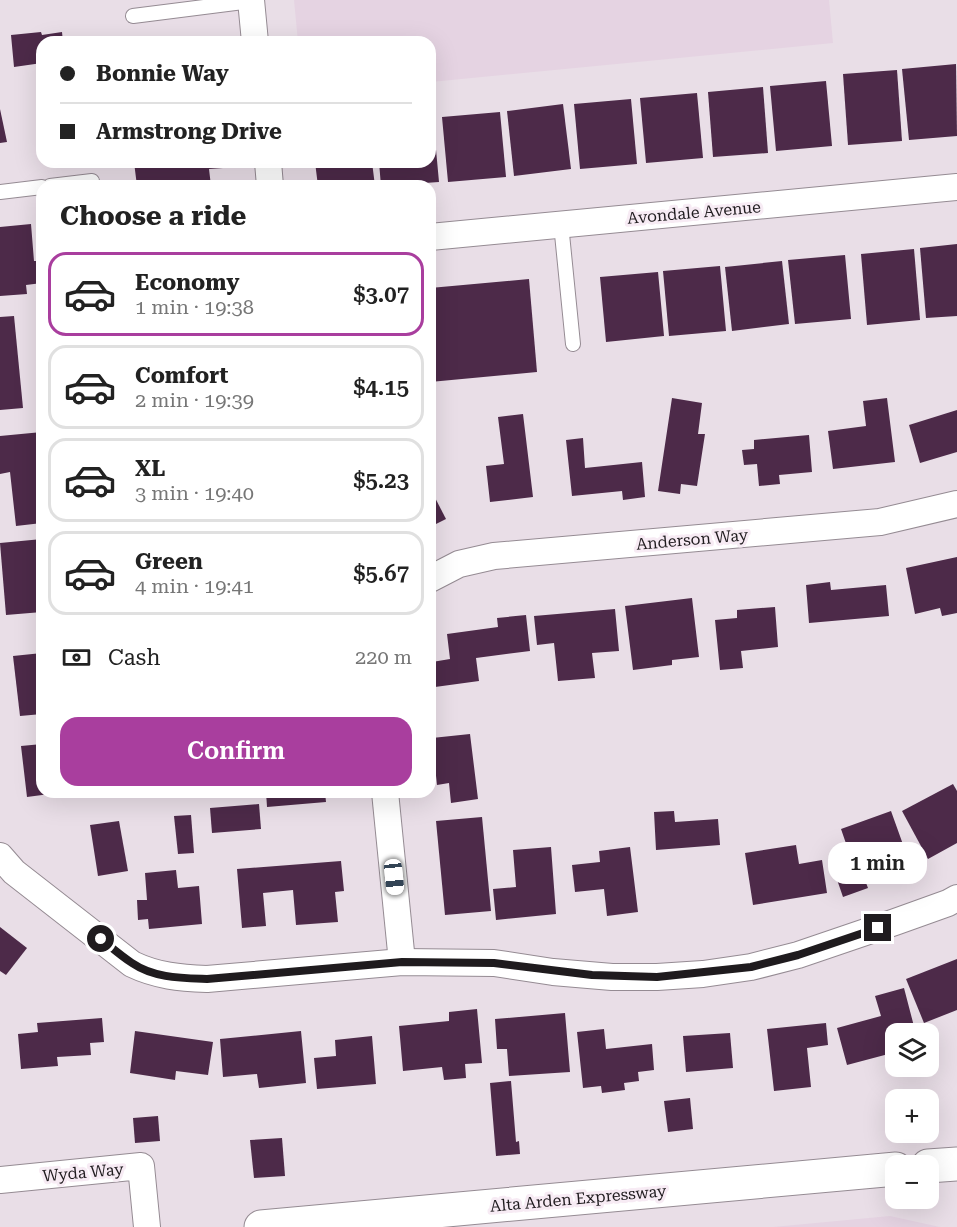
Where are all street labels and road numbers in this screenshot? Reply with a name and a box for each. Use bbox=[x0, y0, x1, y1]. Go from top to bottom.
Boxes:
street label: Avondale Avenue bbox=[627, 197, 762, 228]
street label: Anderson Way bbox=[635, 525, 749, 554]
street label: Wyda Way bbox=[42, 1159, 125, 1186]
street label: Alta Arden Expressway bbox=[489, 1181, 668, 1216]

